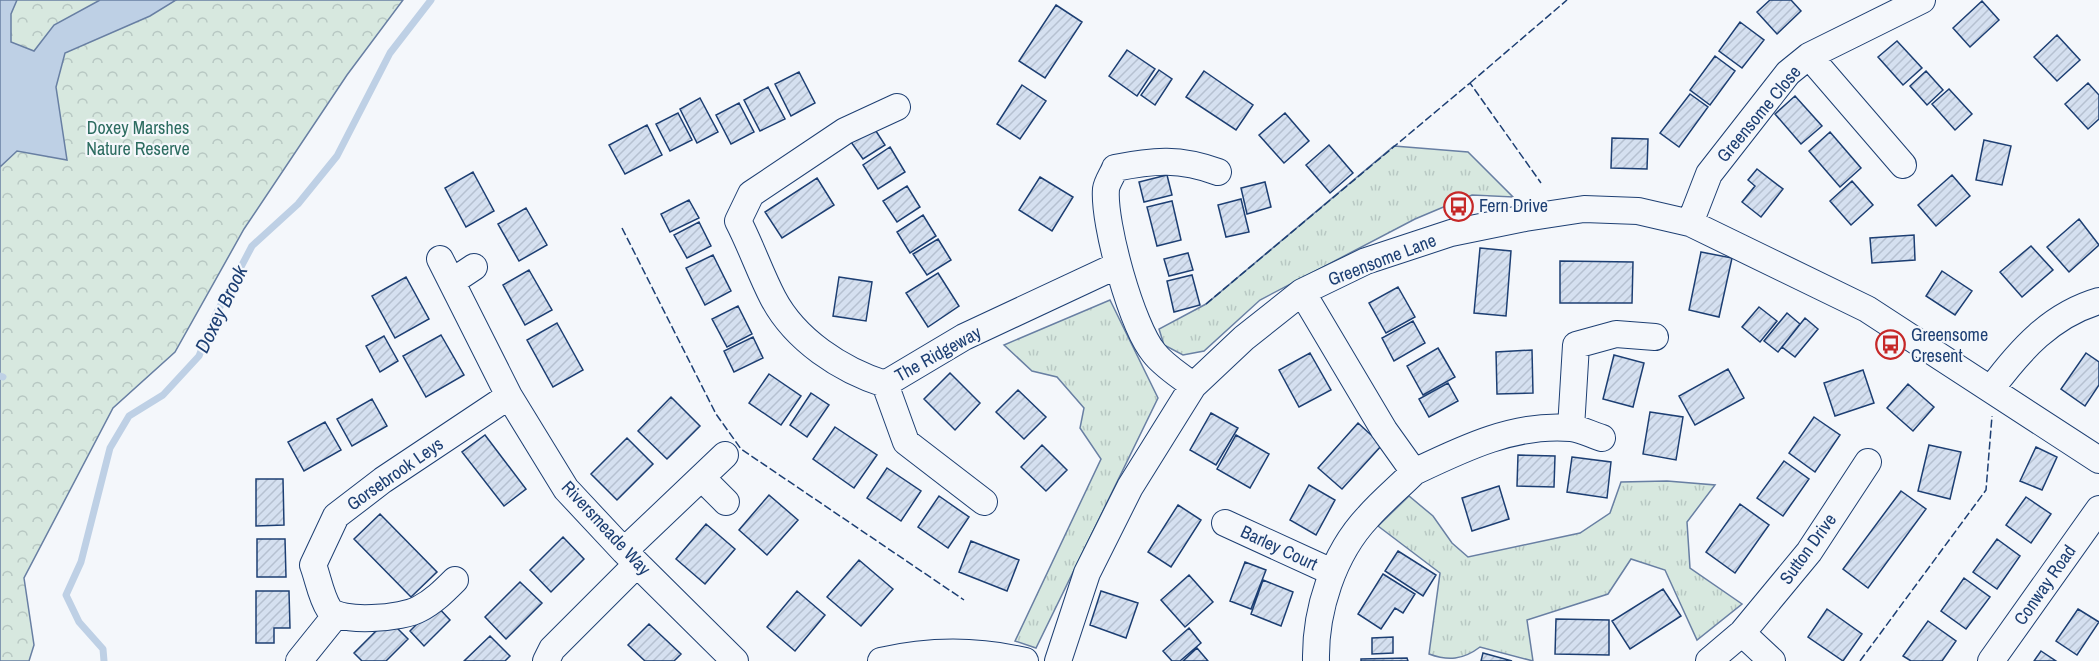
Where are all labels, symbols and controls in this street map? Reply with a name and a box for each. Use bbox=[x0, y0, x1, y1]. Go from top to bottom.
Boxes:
street label: Greensome Close bbox=[1711, 60, 1806, 167]
park label: Doxey Marshes Nature Reserve bbox=[86, 115, 190, 161]
bus stop icon: Fern Drive bbox=[1442, 190, 1474, 222]
place label: Fern Drive bbox=[1479, 193, 1548, 218]
street label: Greensome Lane bbox=[1324, 227, 1440, 292]
water label: Doxey Brook bbox=[188, 260, 254, 357]
street label: The Ridgeway bbox=[890, 319, 986, 388]
place label: Greensome Cresent bbox=[1911, 322, 1988, 368]
bus stop icon: Greensome Cresent bbox=[1874, 329, 1906, 361]
street label: Gorsebrook Leys bbox=[342, 431, 448, 516]
street label: Riversmeade Way bbox=[556, 475, 657, 581]
street label: Sutton Drive bbox=[1773, 508, 1842, 589]
street label: Barley Court bbox=[1237, 519, 1322, 576]
street label: Conway Road bbox=[2008, 540, 2081, 630]

